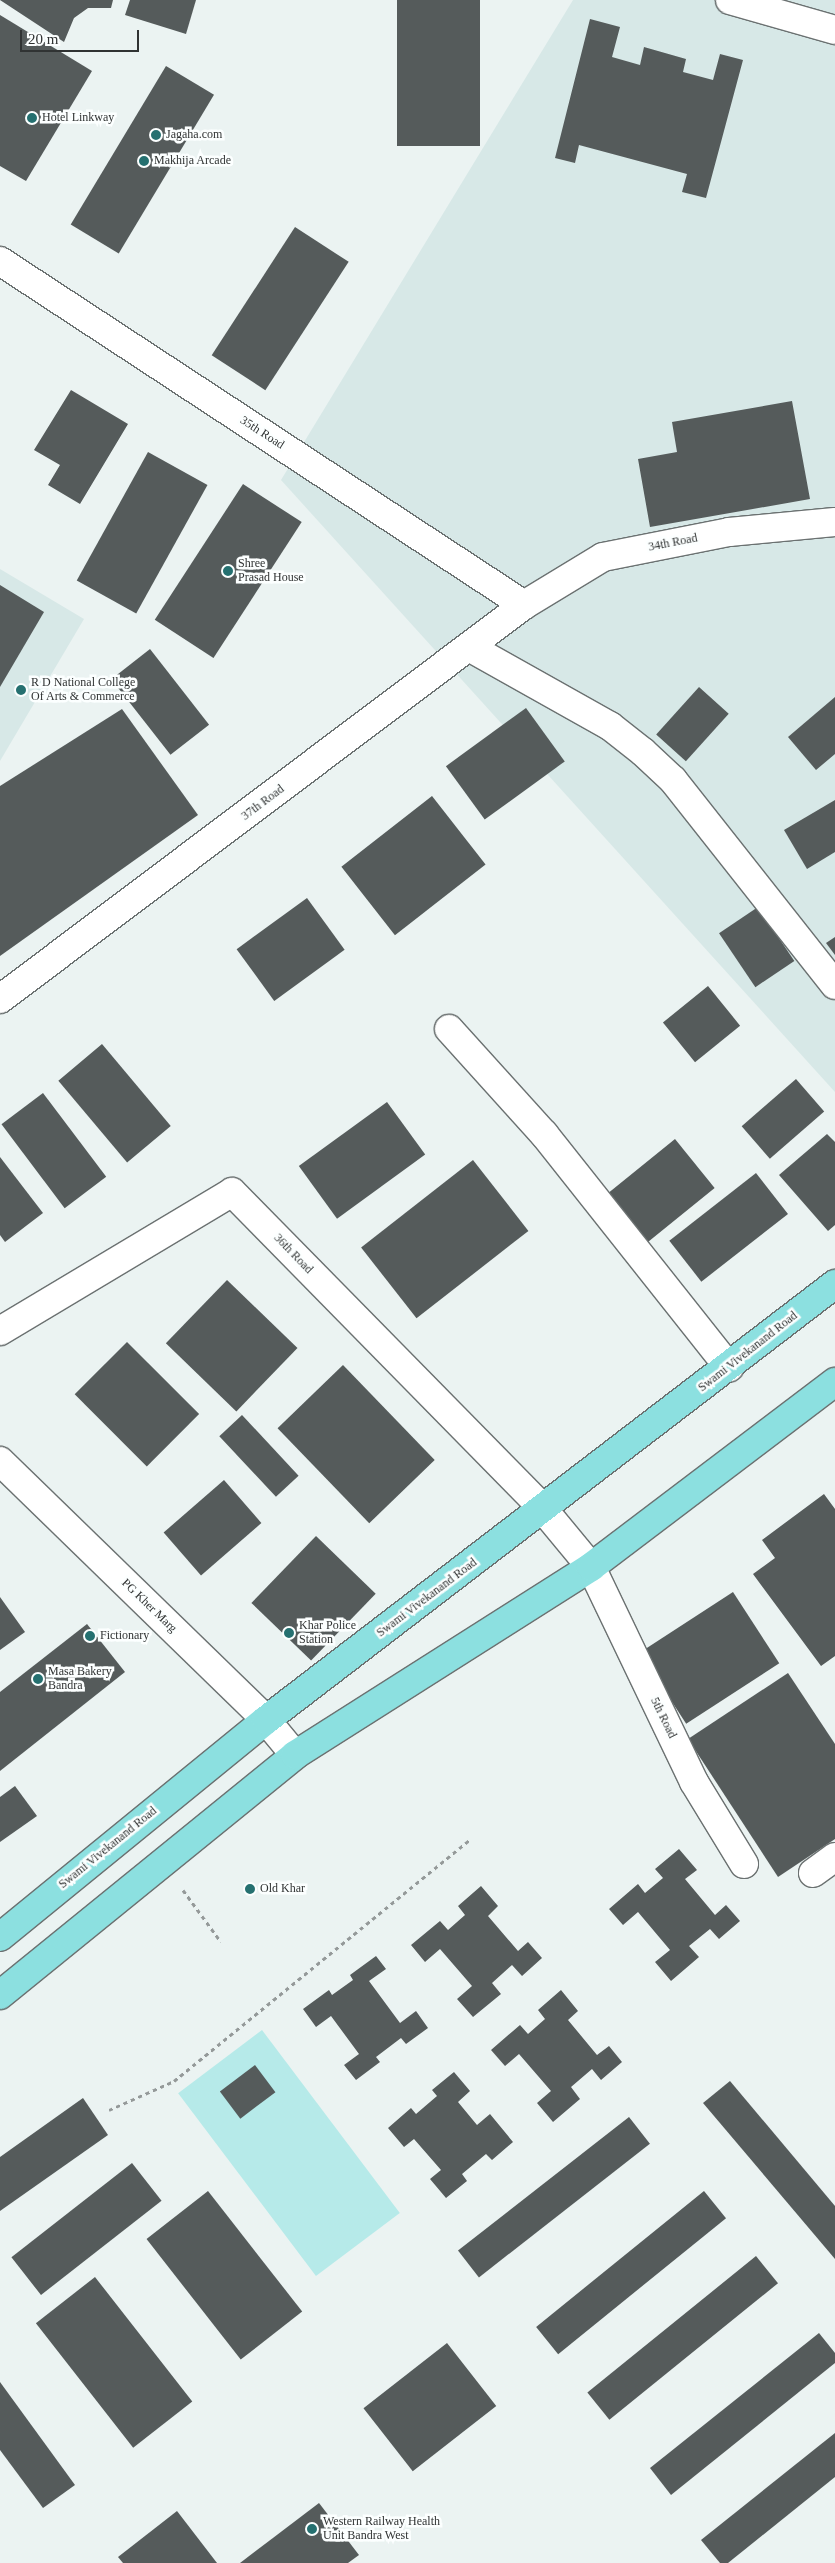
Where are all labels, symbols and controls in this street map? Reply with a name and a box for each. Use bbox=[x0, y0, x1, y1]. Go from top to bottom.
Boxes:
scale bar bbox=[22, 20, 141, 52]
text: 20 m bbox=[28, 31, 58, 47]
place label: Hotel Linkway bbox=[42, 111, 114, 125]
marker: Hotel Linkway bbox=[26, 112, 38, 124]
place label: Jagaha.com bbox=[166, 128, 222, 142]
marker: Jagaha.com bbox=[150, 129, 162, 141]
place label: Makhija Arcade bbox=[154, 154, 232, 168]
marker: Makhija Arcade bbox=[138, 155, 150, 167]
street label: 35th Road bbox=[237, 413, 287, 453]
street label: 34th Road bbox=[647, 531, 699, 555]
place label: Shree Prasad House bbox=[238, 557, 304, 585]
marker: Shree Prasad House bbox=[222, 565, 234, 577]
place label: R D National College Of Arts & Commerce bbox=[31, 676, 135, 704]
marker: R D National College Of Arts & Commerce bbox=[15, 684, 27, 696]
street label: 37th Road bbox=[239, 782, 287, 824]
street label: 36th Road bbox=[271, 1231, 315, 1277]
street label: Swami Vivekanand Road bbox=[696, 1309, 800, 1395]
street label: Swami Vivekanand Road bbox=[374, 1556, 480, 1640]
street label: PG Kher Marg bbox=[118, 1576, 180, 1636]
place label: Khar Police Station bbox=[299, 1619, 356, 1647]
marker: Khar Police Station bbox=[283, 1627, 295, 1639]
place label: Fictionary bbox=[100, 1629, 149, 1643]
marker: Fictionary bbox=[84, 1630, 96, 1642]
place label: Masa Bakery Bandra bbox=[48, 1665, 112, 1693]
marker: Masa Bakery Bandra bbox=[32, 1673, 44, 1685]
street label: 5th Road bbox=[647, 1695, 679, 1741]
street label: Swami Vivekanand Road bbox=[56, 1804, 160, 1892]
place label: Old Khar bbox=[260, 1882, 305, 1896]
marker: Old Khar bbox=[244, 1883, 256, 1895]
place label: Western Railway Health Unit Bandra West bbox=[323, 2515, 440, 2543]
marker: Western Railway Health Unit Bandra West bbox=[305, 2522, 319, 2536]

